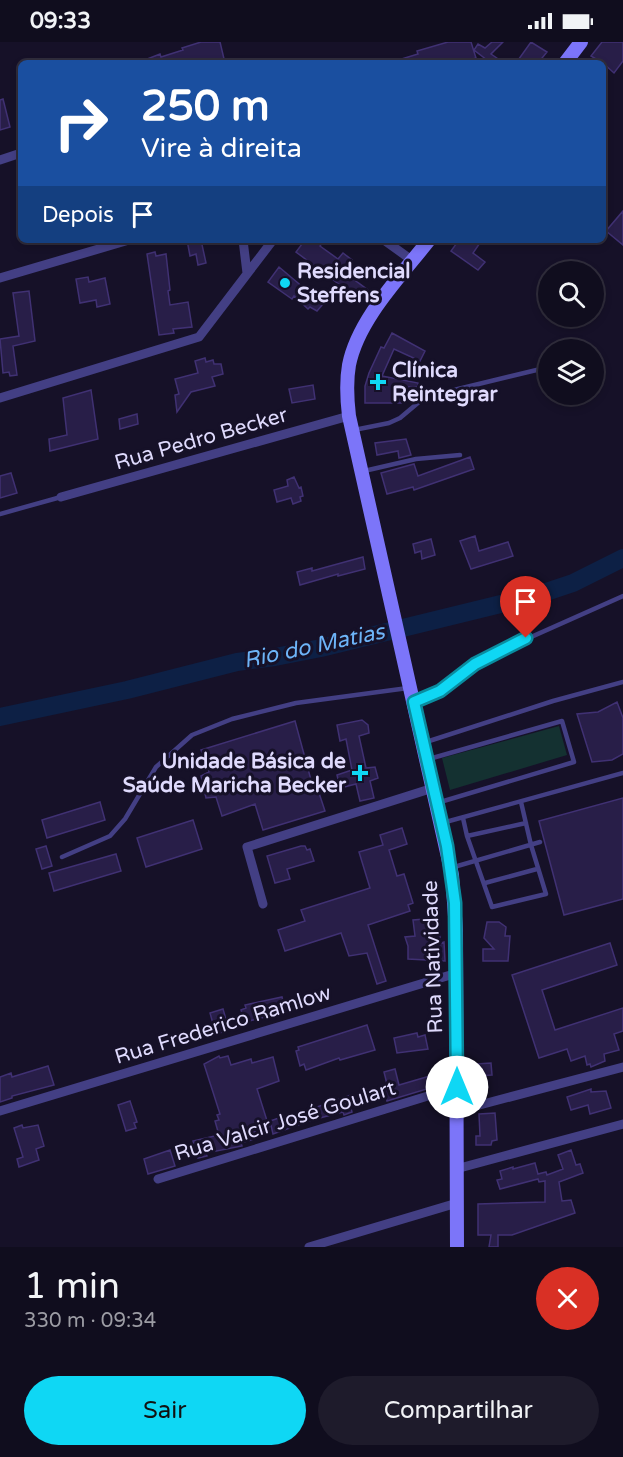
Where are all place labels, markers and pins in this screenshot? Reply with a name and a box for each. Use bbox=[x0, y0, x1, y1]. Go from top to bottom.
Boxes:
place label: Residencial Steffens bbox=[297, 259, 411, 308]
marker: Residencial Steffens bbox=[278, 276, 292, 290]
place label: Clínica Reintegrar bbox=[392, 358, 498, 407]
marker: Clínica Reintegrar bbox=[369, 373, 387, 391]
pin bbox=[500, 576, 551, 638]
place label: Unidade Básica de Saúde Maricha Becker bbox=[123, 749, 347, 798]
marker: Unidade Básica de Saúde Maricha Becker bbox=[351, 764, 369, 782]

